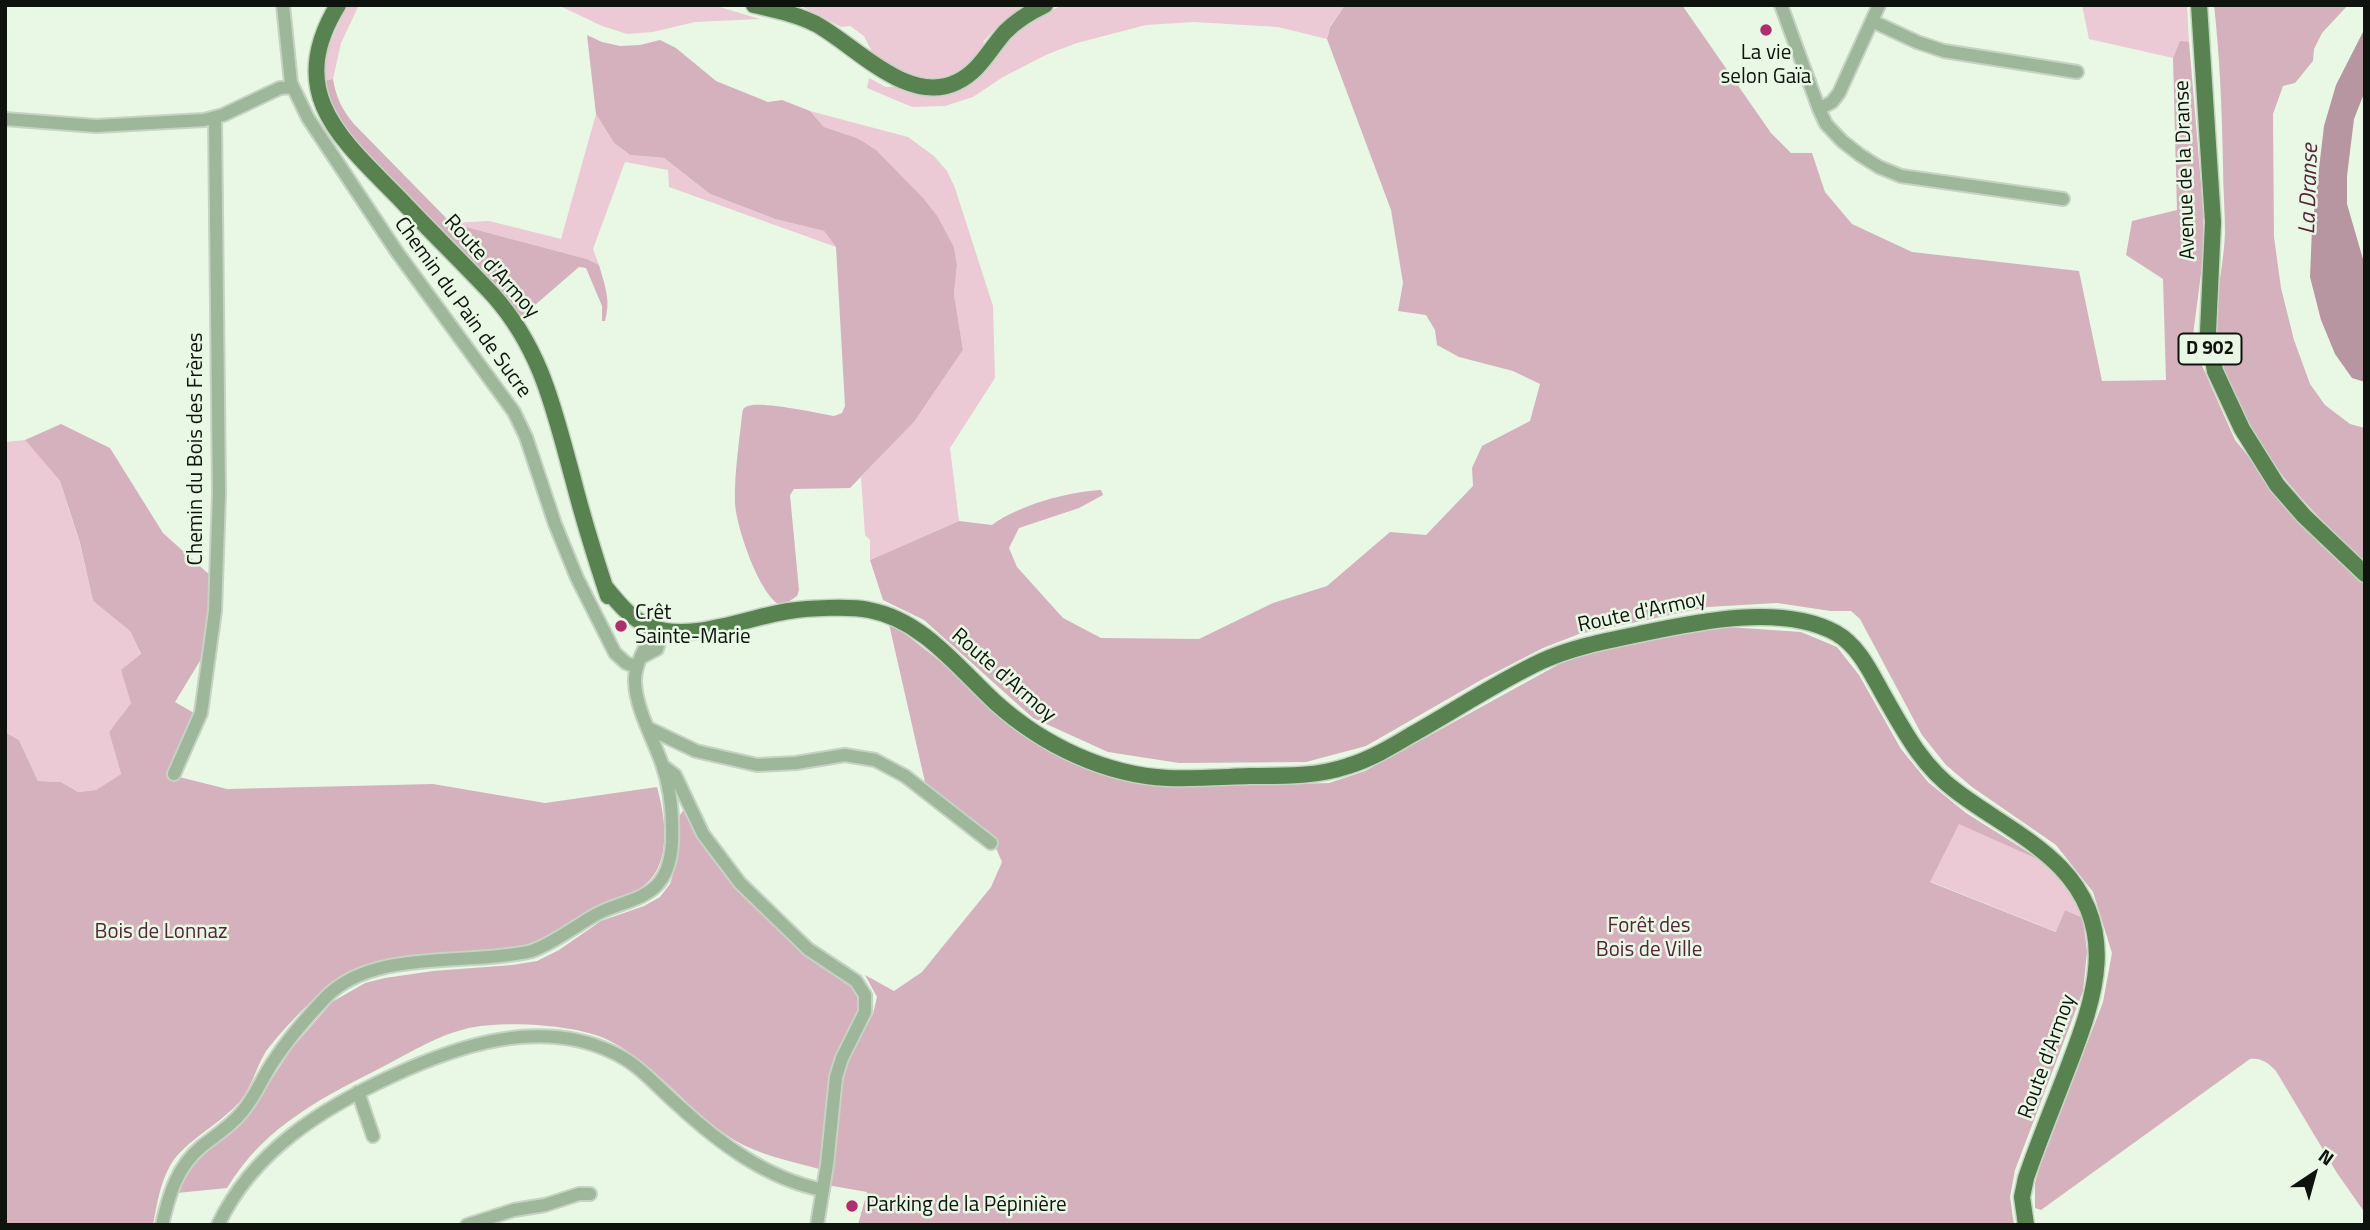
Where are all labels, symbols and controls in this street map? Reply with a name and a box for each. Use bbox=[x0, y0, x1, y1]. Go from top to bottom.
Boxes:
marker: La vie selon Gaïa bbox=[1758, 22, 1774, 38]
place label: La vie selon Gaïa bbox=[1721, 41, 1811, 91]
street label: Avenue de la Dranse bbox=[2170, 80, 2202, 260]
water label: La Dranse bbox=[2295, 143, 2325, 235]
street label: Route d'Armoy bbox=[438, 210, 544, 324]
street label: Chemin du Pain de Sucre bbox=[388, 213, 536, 403]
street label: Chemin du Bois des Frères bbox=[184, 332, 210, 566]
road number: D 902 bbox=[2178, 334, 2242, 364]
street label: Route d'Armoy bbox=[1576, 587, 1708, 639]
place label: Crêt Sainte-Marie bbox=[635, 601, 751, 651]
marker: Crêt Sainte-Marie bbox=[613, 618, 629, 634]
street label: Route d'Armoy bbox=[945, 624, 1061, 728]
park label: Forêt des Bois de Ville bbox=[1596, 914, 1702, 964]
park label: Bois de Lonnaz bbox=[94, 920, 228, 946]
street label: Route d'Armoy bbox=[2014, 991, 2082, 1123]
north arrow bbox=[2279, 1139, 2349, 1209]
text: N bbox=[2313, 1141, 2340, 1172]
place label: Parking de la Pépinière bbox=[866, 1193, 1067, 1219]
marker: Parking de la Pépinière bbox=[844, 1198, 860, 1214]

